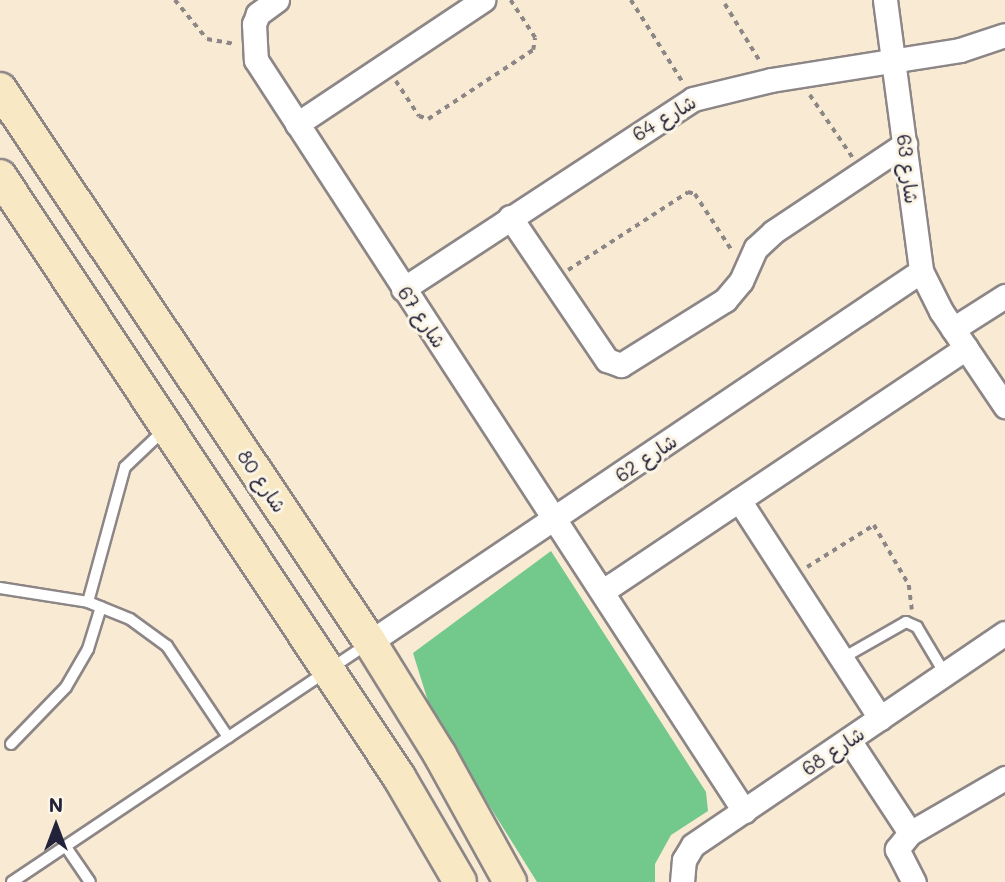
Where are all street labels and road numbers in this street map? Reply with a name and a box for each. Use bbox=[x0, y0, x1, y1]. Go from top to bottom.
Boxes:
street label: شارع 64 bbox=[628, 90, 700, 146]
street label: شارع 63 bbox=[892, 133, 924, 205]
street label: شارع 67 bbox=[393, 282, 451, 352]
street label: شارع 62 bbox=[611, 429, 681, 487]
street label: شارع 80 bbox=[233, 445, 291, 517]
street label: شارع 68 bbox=[798, 722, 868, 780]

